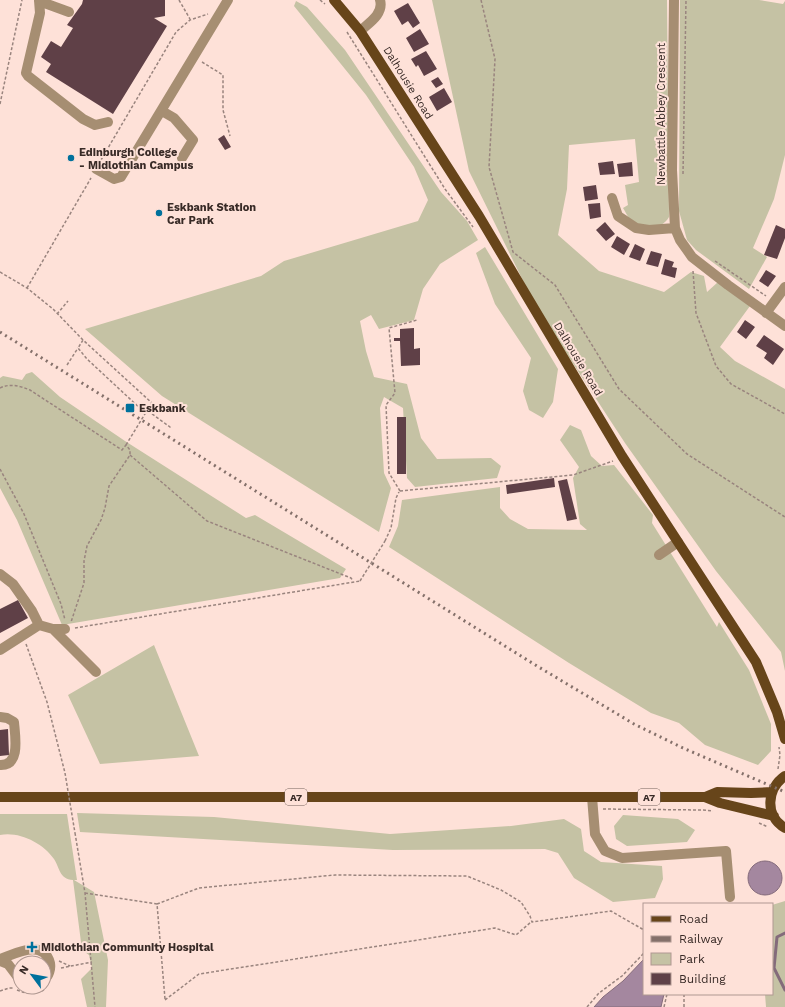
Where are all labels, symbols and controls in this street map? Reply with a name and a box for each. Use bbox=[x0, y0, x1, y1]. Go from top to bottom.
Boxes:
street label: Newbattle Abbey Crescent bbox=[655, 43, 668, 185]
street label: Dalhousie Road bbox=[380, 44, 436, 122]
place label: Edinburgh College - Midlothian Campus bbox=[79, 146, 193, 172]
marker: Edinburgh College - Midlothian Campus bbox=[66, 153, 76, 163]
place label: Eskbank Station Car Park bbox=[167, 201, 256, 227]
marker: Eskbank Station Car Park bbox=[154, 208, 164, 218]
street label: Dalhousie Road bbox=[551, 320, 605, 398]
marker: Eskbank bbox=[124, 402, 136, 414]
place label: Eskbank bbox=[139, 402, 186, 415]
road number: A7 bbox=[285, 789, 307, 805]
road number: A7 bbox=[638, 789, 660, 805]
legend bbox=[643, 903, 773, 995]
text: Road bbox=[679, 912, 708, 926]
text: Railway bbox=[679, 932, 724, 946]
marker: Midlothian Community Hospital bbox=[26, 941, 38, 953]
place label: Midlothian Community Hospital bbox=[41, 941, 214, 954]
text: Park bbox=[679, 952, 705, 966]
north arrow bbox=[12, 955, 52, 995]
text: N bbox=[16, 963, 32, 977]
text: Building bbox=[679, 972, 726, 986]

